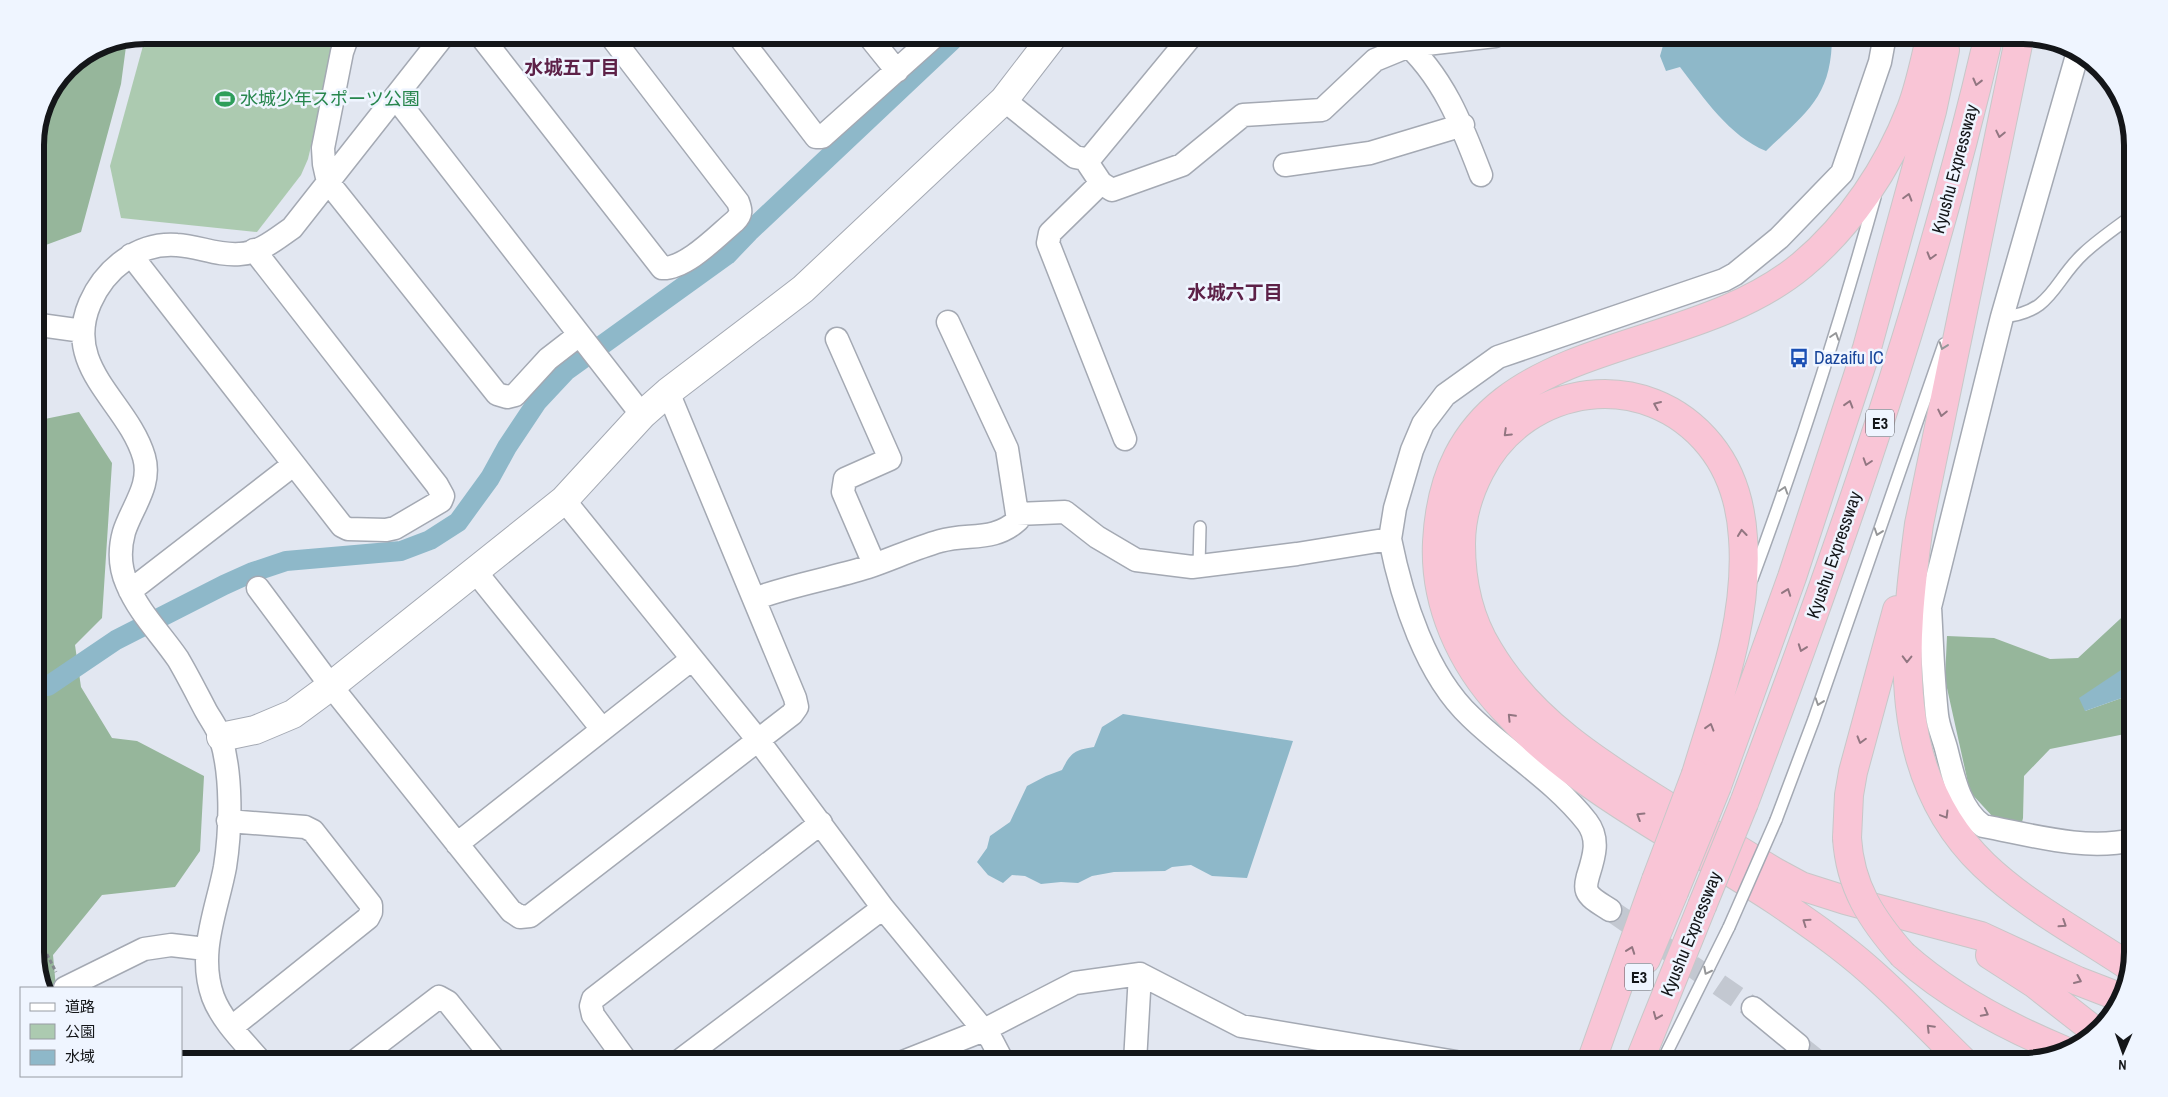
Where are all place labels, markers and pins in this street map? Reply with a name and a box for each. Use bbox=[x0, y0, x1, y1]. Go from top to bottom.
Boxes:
place label: 水城少年スポーツ公園 bbox=[240, 86, 420, 111]
sports icon: 水城少年スポーツ公園 bbox=[214, 88, 236, 110]
place label: Dazaifu IC bbox=[1814, 345, 1884, 370]
bus stop icon: Dazaifu IC bbox=[1788, 347, 1810, 369]

